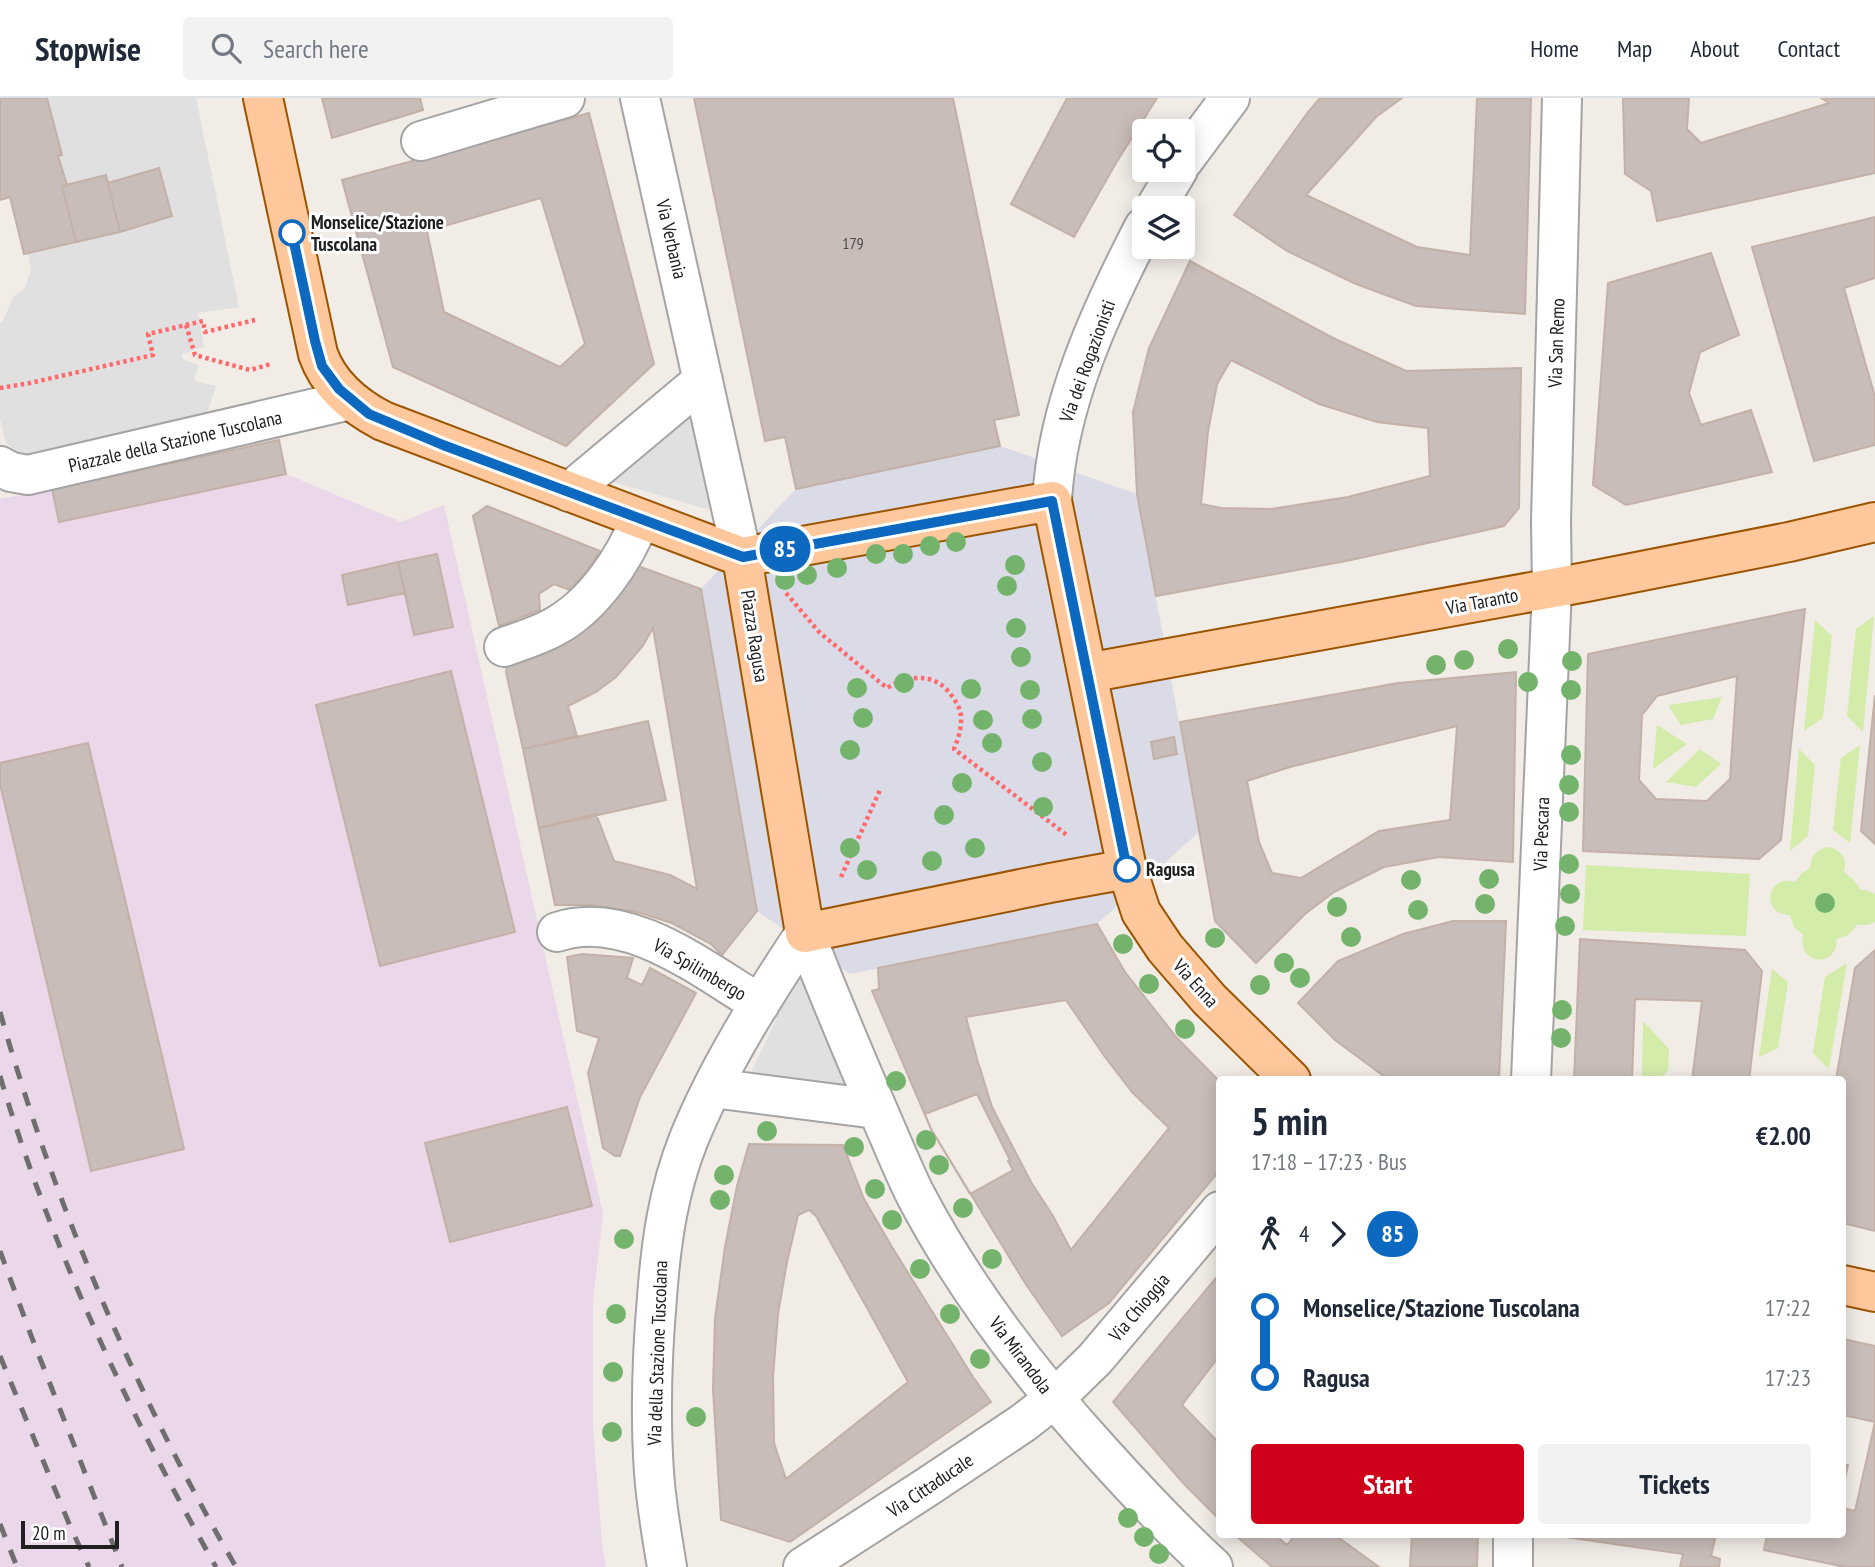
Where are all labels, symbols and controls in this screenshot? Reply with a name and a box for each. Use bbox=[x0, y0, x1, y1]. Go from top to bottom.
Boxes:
search box bbox=[183, 17, 673, 80]
text: Stopwise bbox=[35, 27, 141, 70]
icon: search bbox=[207, 29, 245, 67]
text: Search here bbox=[263, 32, 369, 65]
text: Home bbox=[1530, 33, 1579, 64]
text: Map bbox=[1617, 33, 1652, 64]
text: About bbox=[1690, 33, 1739, 64]
text: Contact bbox=[1777, 33, 1840, 64]
map controls bbox=[1132, 119, 1195, 259]
button: locate bbox=[1132, 119, 1195, 182]
street label: Via Verbania bbox=[651, 196, 693, 281]
button: layers bbox=[1132, 196, 1195, 259]
place label: Monselice/Stazione Tuscolana bbox=[311, 210, 444, 256]
marker: Monselice/Stazione Tuscolana bbox=[279, 220, 305, 246]
house number: 179 bbox=[842, 233, 864, 253]
street label: Via dei Rogazionisti bbox=[1053, 296, 1120, 426]
street label: Via San Remo bbox=[1542, 298, 1570, 389]
street label: Piazzale della Stazione Tuscolana bbox=[66, 405, 284, 477]
line badge: 85 bbox=[754, 526, 816, 572]
text: 85 bbox=[774, 533, 796, 564]
street label: Via Taranto bbox=[1443, 582, 1520, 620]
street label: Piazza Ragusa bbox=[736, 588, 774, 684]
street label: Via Pescara bbox=[1528, 797, 1554, 872]
marker: Ragusa bbox=[1114, 856, 1140, 882]
place label: Ragusa bbox=[1146, 857, 1195, 881]
street label: Via Spilimbergo bbox=[648, 932, 751, 1005]
street label: Via Enna bbox=[1167, 953, 1224, 1012]
text: 5 min bbox=[1251, 1096, 1328, 1145]
text: €2.00 bbox=[1756, 1119, 1811, 1152]
text: 17:18 – 17:23 · Bus bbox=[1251, 1147, 1407, 1176]
icon: walk bbox=[1251, 1215, 1289, 1253]
icon: forward bbox=[1319, 1215, 1357, 1253]
text: 85 bbox=[1381, 1218, 1404, 1249]
text: 4 bbox=[1299, 1219, 1309, 1248]
street label: Via della Stazione Tuscolana bbox=[642, 1260, 672, 1447]
street label: Via Chioggia bbox=[1103, 1268, 1175, 1347]
text: Monselice/Stazione Tuscolana bbox=[1303, 1291, 1580, 1324]
text: 17:22 bbox=[1765, 1293, 1811, 1322]
street label: Via Mirandola bbox=[984, 1311, 1058, 1398]
text: Ragusa bbox=[1303, 1361, 1370, 1394]
text: 17:23 bbox=[1765, 1363, 1811, 1392]
button: Start bbox=[1251, 1444, 1524, 1524]
button: Tickets bbox=[1538, 1444, 1811, 1524]
street label: Via Cittaducale bbox=[882, 1447, 978, 1523]
scale bar bbox=[21, 1518, 119, 1550]
text: 20 m bbox=[32, 1521, 66, 1545]

